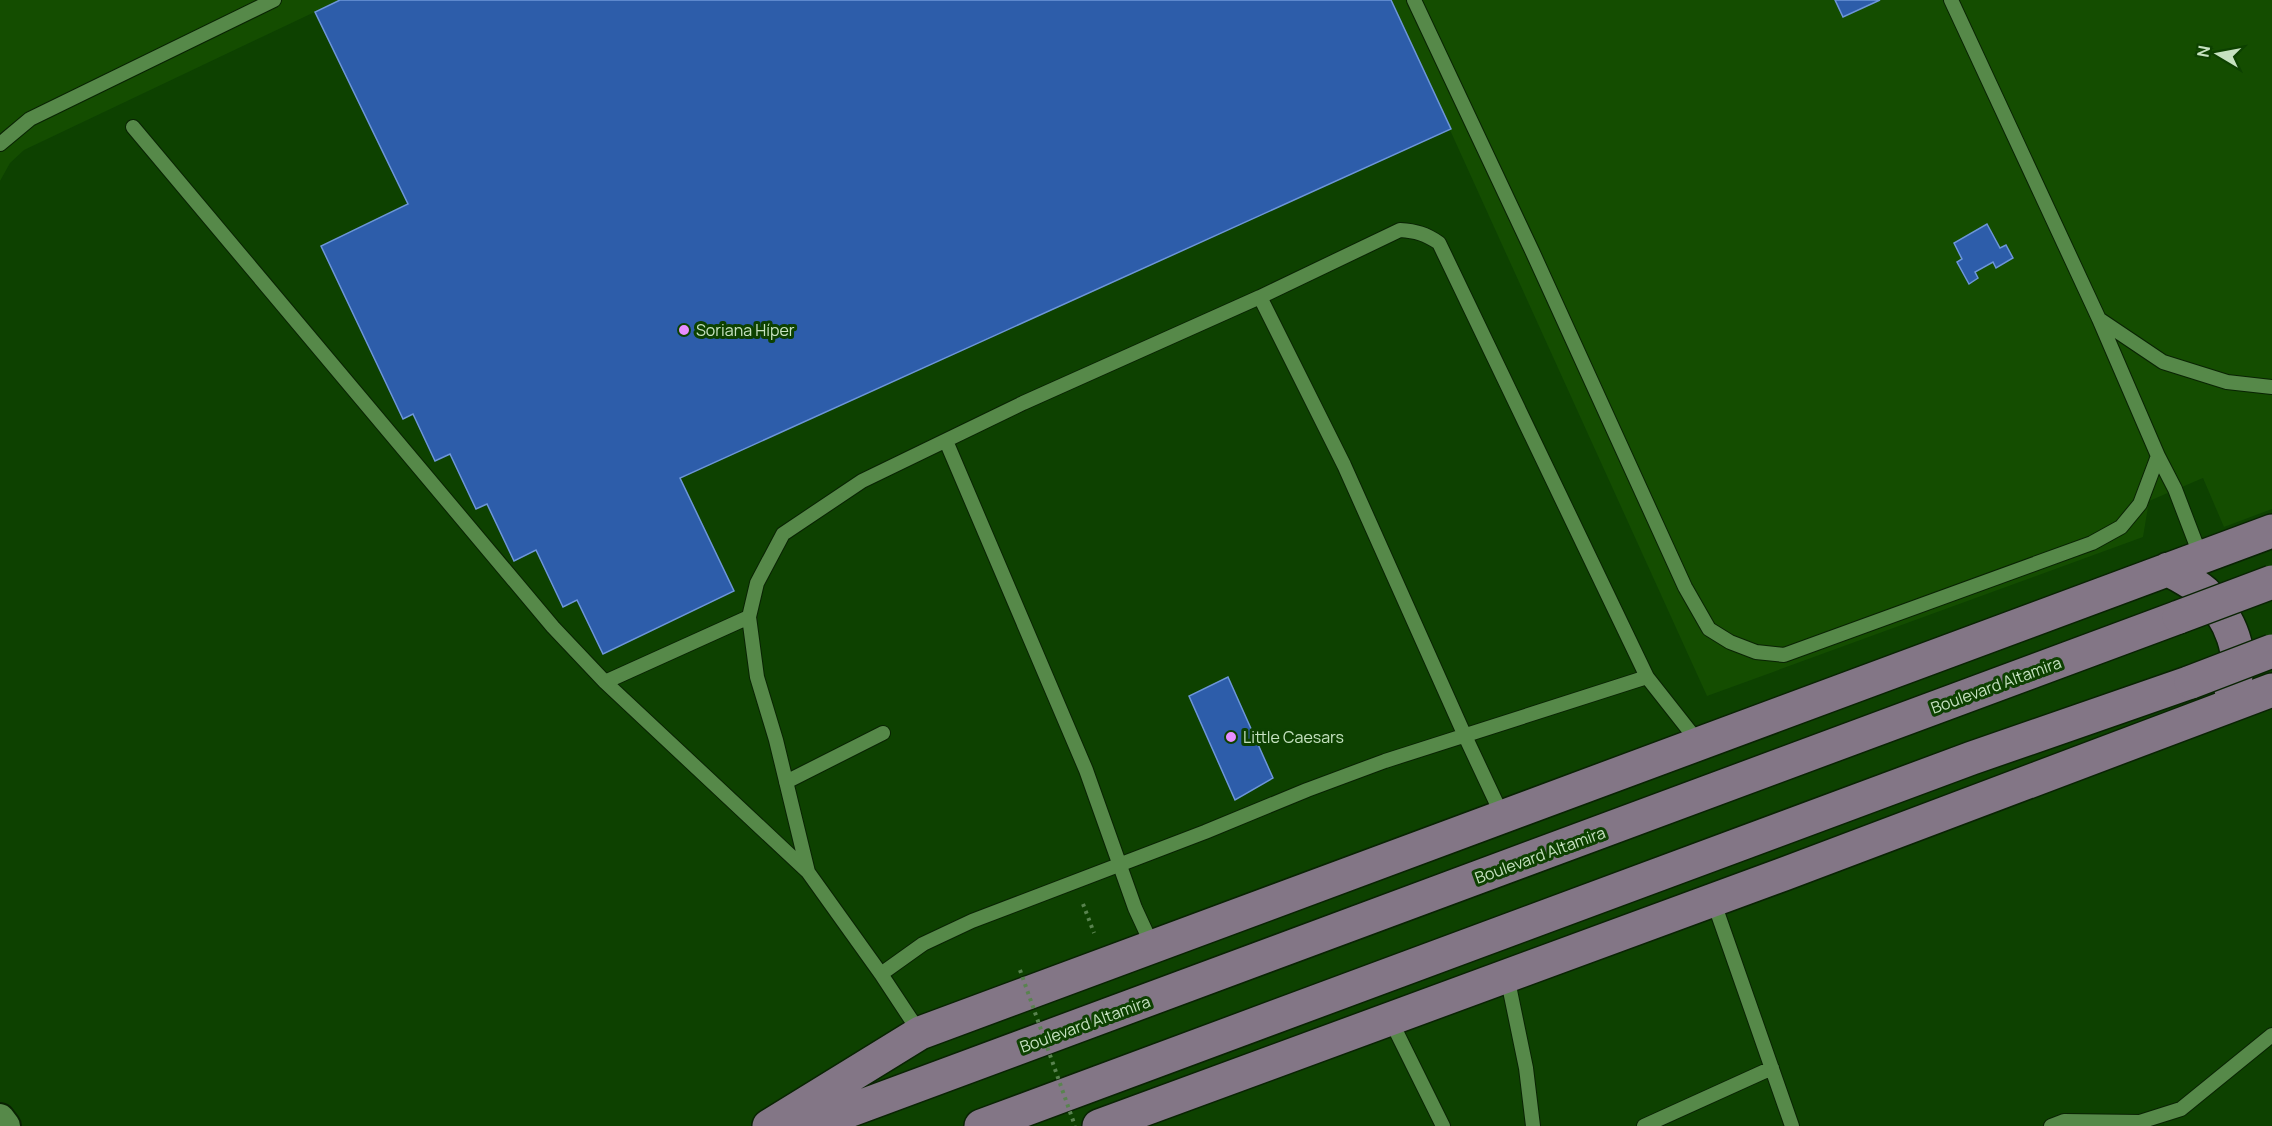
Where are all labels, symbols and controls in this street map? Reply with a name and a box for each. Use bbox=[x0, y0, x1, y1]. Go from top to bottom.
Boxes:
north arrow bbox=[2188, 24, 2248, 84]
text: N bbox=[2191, 44, 2215, 59]
place label: Soriana Híper bbox=[696, 319, 795, 341]
marker: Soriana Híper bbox=[677, 323, 691, 337]
street label: Boulevard Altamira bbox=[1928, 651, 2064, 719]
place label: Little Caesars bbox=[1243, 726, 1344, 748]
marker: Little Caesars bbox=[1224, 730, 1238, 744]
street label: Boulevard Altamira bbox=[1472, 821, 1608, 889]
street label: Boulevard Altamira bbox=[1017, 990, 1153, 1058]

